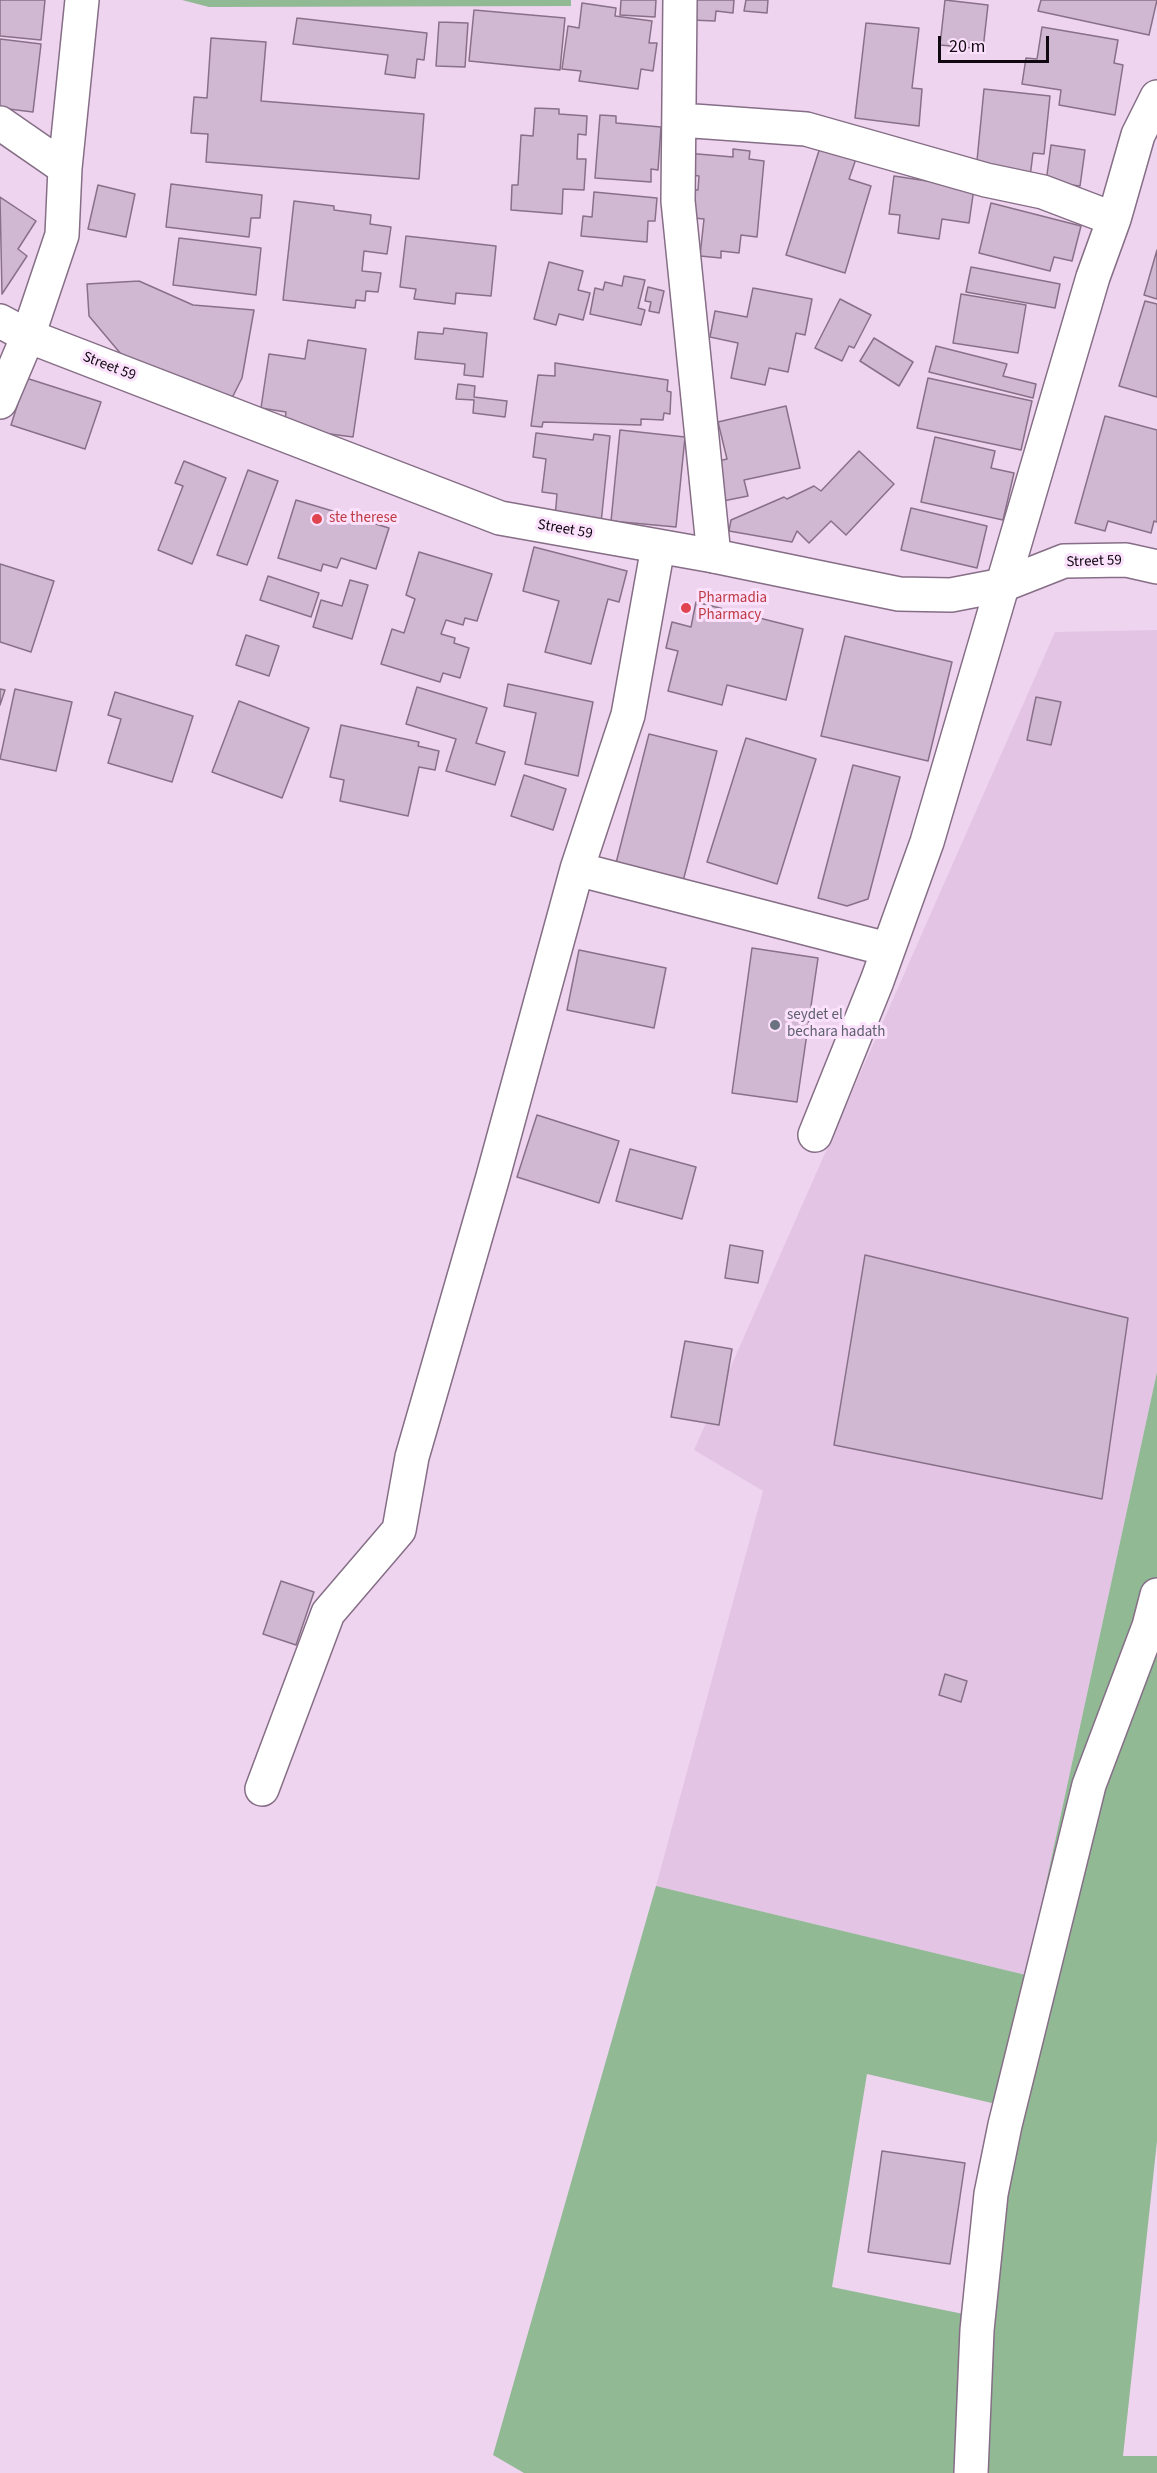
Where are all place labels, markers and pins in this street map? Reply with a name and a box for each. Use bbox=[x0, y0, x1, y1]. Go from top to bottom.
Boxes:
place label: ste therese bbox=[329, 510, 397, 528]
marker: ste therese bbox=[310, 512, 324, 526]
place label: Pharmadia Pharmacy bbox=[698, 590, 767, 625]
marker: Pharmadia Pharmacy bbox=[679, 601, 693, 615]
place label: seydet el bechara hadath bbox=[787, 1007, 885, 1042]
marker: seydet el bechara hadath bbox=[768, 1018, 782, 1032]

